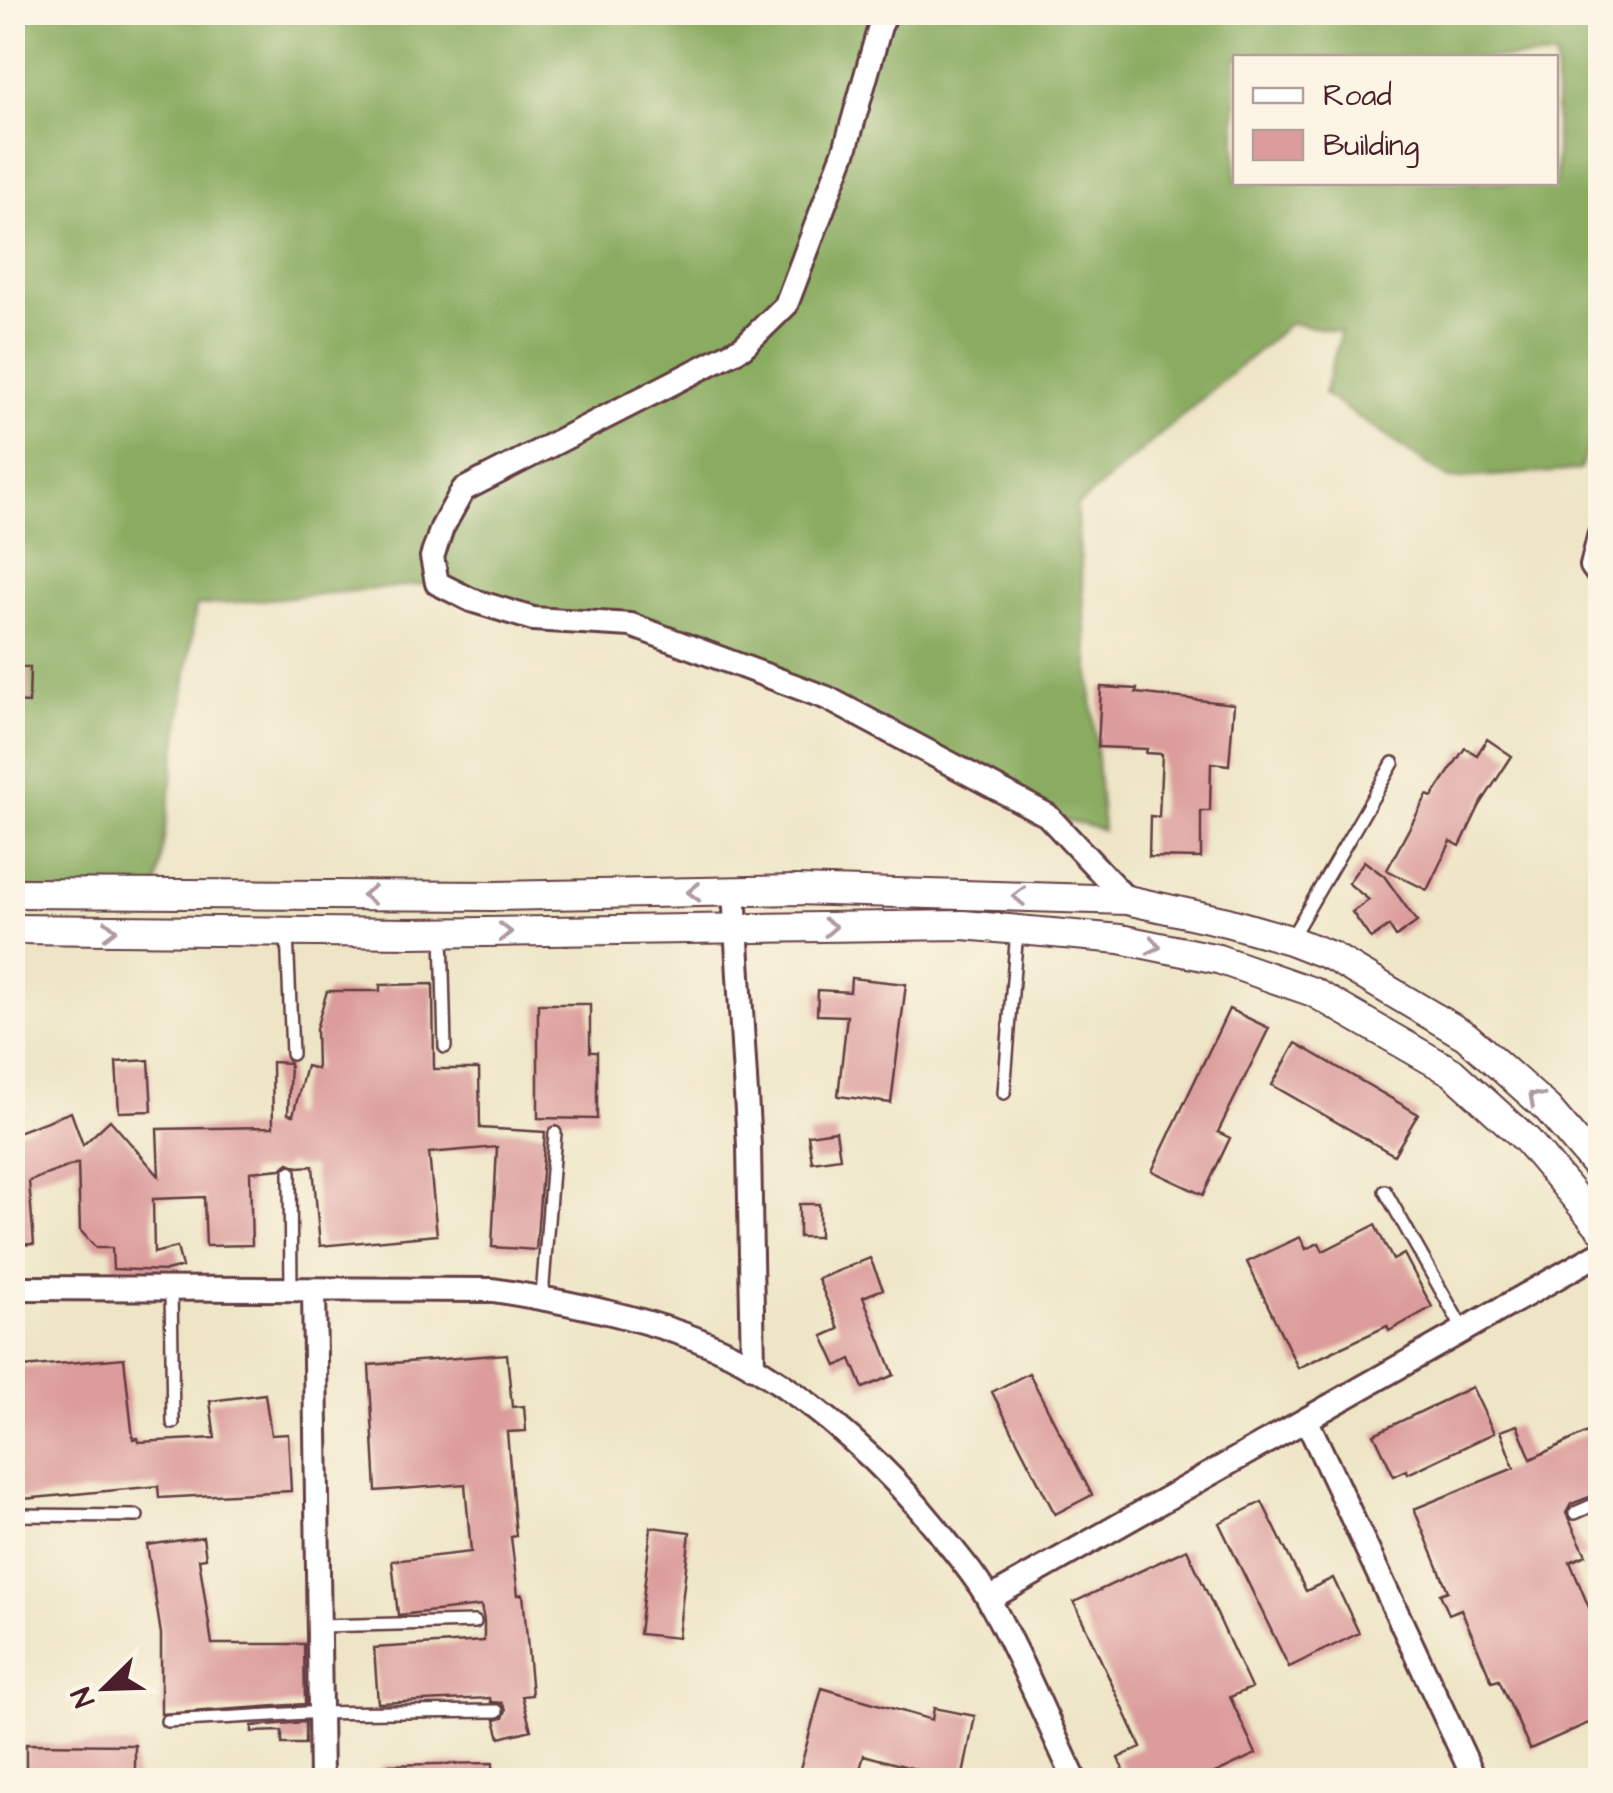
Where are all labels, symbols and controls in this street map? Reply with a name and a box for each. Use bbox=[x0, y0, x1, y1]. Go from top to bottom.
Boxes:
legend bbox=[1233, 55, 1558, 185]
text: Road bbox=[1323, 75, 1392, 117]
text: Building bbox=[1323, 125, 1419, 168]
one-way arrow bbox=[685, 882, 701, 903]
one-way arrow bbox=[360, 884, 376, 906]
one-way arrow bbox=[1010, 886, 1026, 907]
one-way arrow bbox=[822, 917, 838, 938]
one-way arrow bbox=[102, 919, 118, 941]
one-way arrow bbox=[497, 921, 513, 942]
one-way arrow bbox=[1145, 934, 1162, 955]
one-way arrow bbox=[1529, 1091, 1547, 1109]
north arrow bbox=[55, 1638, 155, 1738]
text: N bbox=[62, 1681, 105, 1713]

